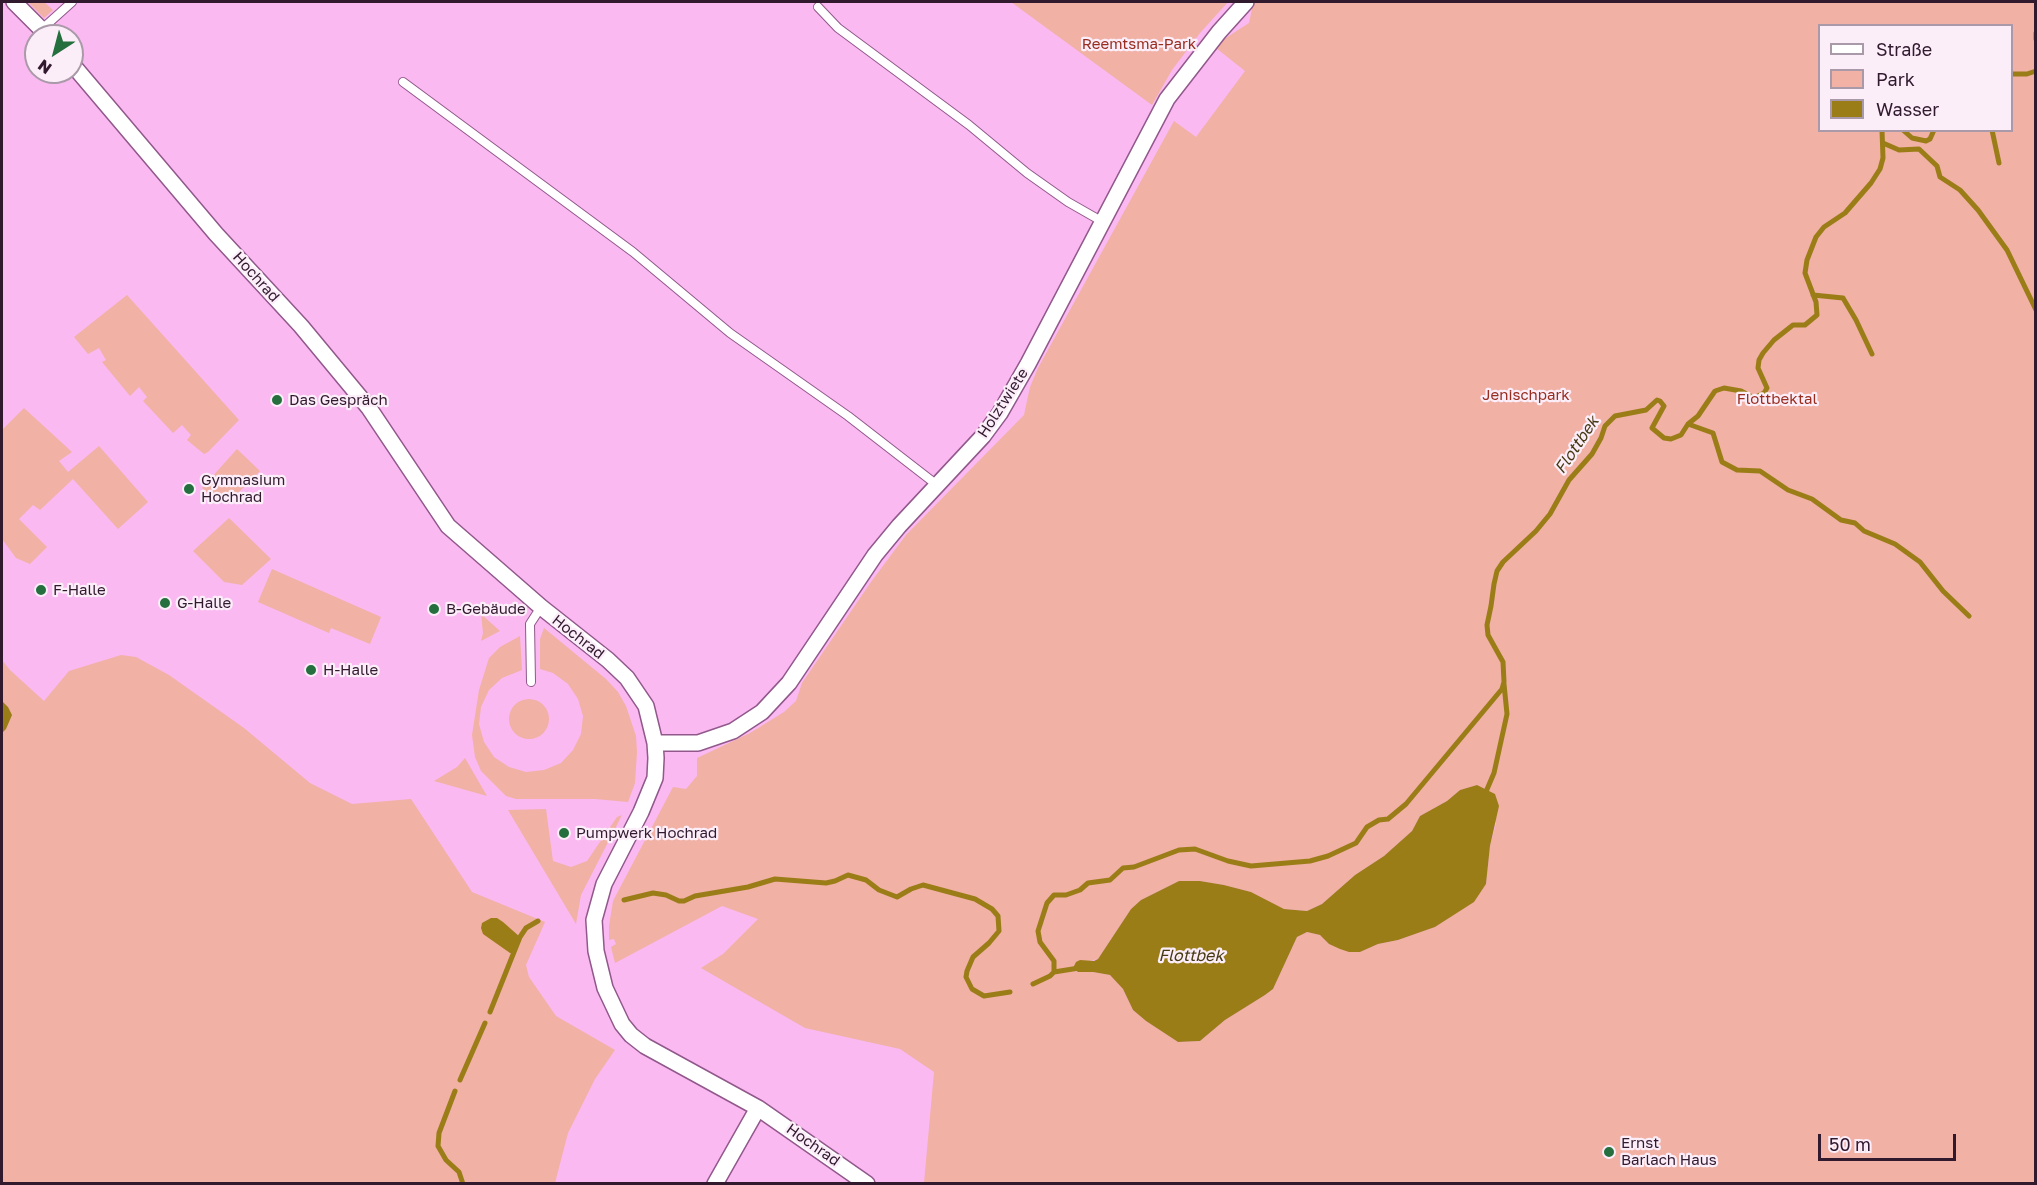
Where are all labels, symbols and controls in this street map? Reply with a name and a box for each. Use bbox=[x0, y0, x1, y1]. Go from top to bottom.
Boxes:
north arrow bbox=[24, 24, 84, 84]
legend bbox=[1818, 24, 2013, 132]
park label: Reemtsma-Park bbox=[1082, 35, 1196, 53]
text: Straße bbox=[1876, 38, 1932, 60]
text: N bbox=[34, 55, 55, 79]
text: Park bbox=[1876, 68, 1915, 90]
text: Wasser bbox=[1876, 98, 1939, 120]
street label: Hochrad bbox=[229, 248, 283, 306]
street label: Holztwiete bbox=[974, 365, 1032, 441]
park label: Jenischpark bbox=[1482, 386, 1570, 404]
park label: Flottbektal bbox=[1737, 390, 1817, 408]
place label: Das Gespräch bbox=[289, 391, 388, 409]
marker: Das Gespräch bbox=[270, 393, 284, 407]
water label: Flottbek bbox=[1551, 413, 1603, 477]
place label: Gymnasium Hochrad bbox=[201, 471, 285, 506]
marker: Gymnasium Hochrad bbox=[182, 482, 196, 496]
place label: F-Halle bbox=[53, 581, 106, 599]
marker: F-Halle bbox=[34, 583, 48, 597]
place label: G-Halle bbox=[177, 594, 231, 612]
marker: G-Halle bbox=[158, 596, 172, 610]
place label: B-Gebäude bbox=[446, 600, 526, 618]
marker: B-Gebäude bbox=[427, 602, 441, 616]
street label: Hochrad bbox=[548, 611, 608, 663]
place label: H-Halle bbox=[323, 661, 378, 679]
marker: H-Halle bbox=[304, 663, 318, 677]
place label: Pumpwerk Hochrad bbox=[576, 824, 717, 842]
marker: Pumpwerk Hochrad bbox=[557, 826, 571, 840]
water label: Flottbek bbox=[1159, 946, 1223, 966]
street label: Hochrad bbox=[783, 1120, 843, 1170]
scale bar bbox=[1821, 1122, 1959, 1160]
text: 50 m bbox=[1829, 1133, 1871, 1155]
place label: Ernst Barlach Haus bbox=[1621, 1134, 1717, 1169]
marker: Ernst Barlach Haus bbox=[1602, 1145, 1616, 1159]

